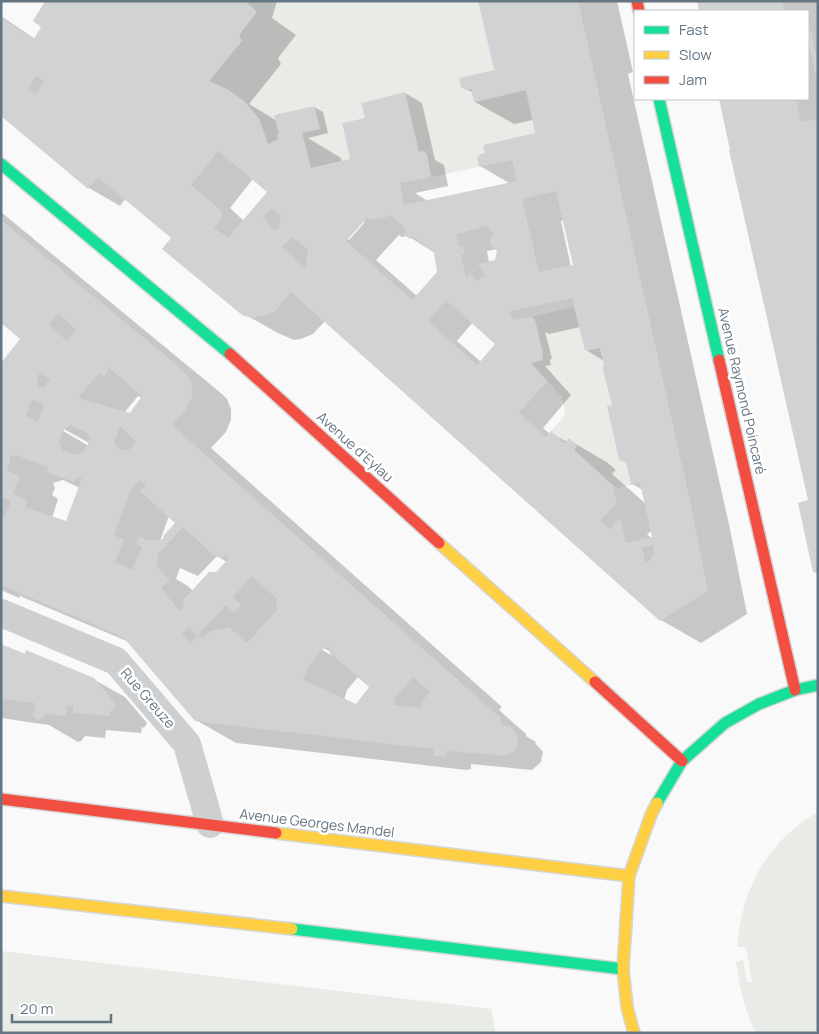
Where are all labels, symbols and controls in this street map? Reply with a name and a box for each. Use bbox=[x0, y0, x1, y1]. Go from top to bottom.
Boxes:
legend bbox=[634, 10, 809, 100]
text: Fast bbox=[679, 19, 708, 40]
text: Slow bbox=[679, 44, 712, 65]
text: Jam bbox=[679, 69, 707, 90]
street label: Avenue Raymond Poincaré bbox=[714, 306, 771, 476]
street label: Avenue d'Eylau bbox=[313, 407, 398, 486]
street label: Rue Greuze bbox=[117, 663, 180, 732]
street label: Avenue Georges Mandel bbox=[238, 804, 396, 841]
scale bar bbox=[12, 992, 111, 1024]
text: 20 m bbox=[20, 998, 53, 1019]

